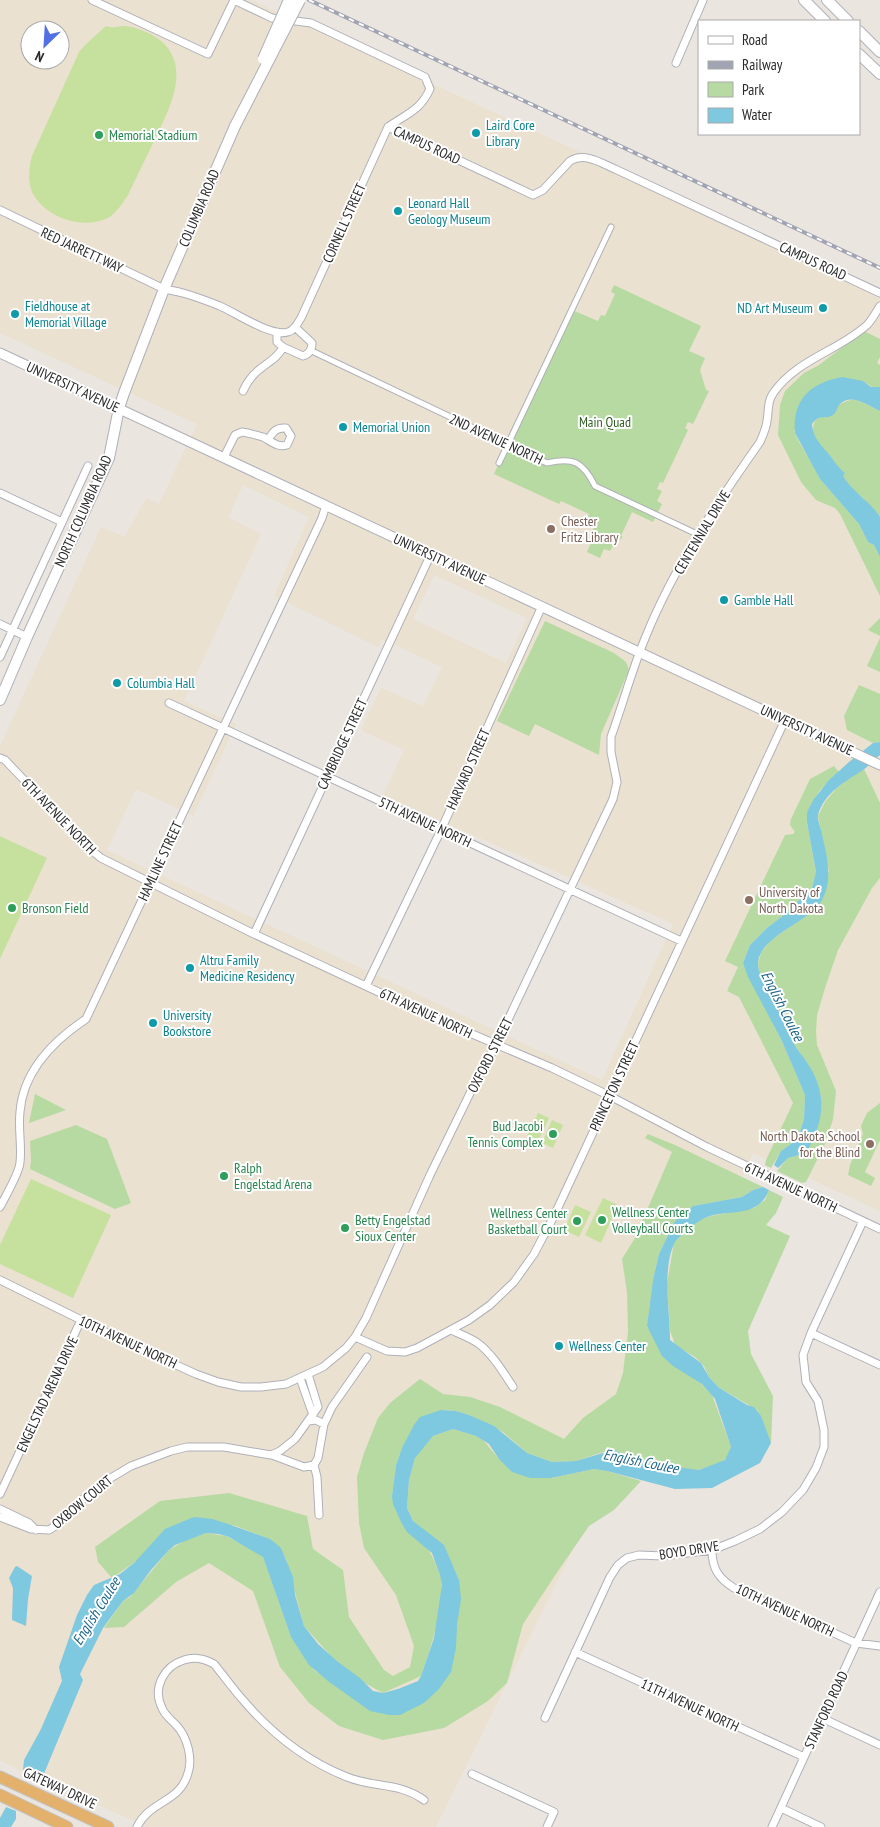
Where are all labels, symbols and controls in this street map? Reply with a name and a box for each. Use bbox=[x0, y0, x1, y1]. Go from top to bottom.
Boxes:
north arrow bbox=[20, 20, 70, 70]
legend bbox=[698, 20, 860, 135]
text: Road bbox=[742, 30, 768, 49]
text: N bbox=[32, 47, 47, 67]
text: Railway bbox=[742, 55, 783, 74]
text: Park bbox=[742, 80, 764, 99]
text: Water bbox=[742, 105, 773, 124]
place label: Laird Core Library bbox=[486, 116, 535, 150]
street label: CAMPUS ROAD bbox=[391, 122, 463, 168]
place label: Memorial Stadium bbox=[109, 126, 197, 144]
marker: Laird Core Library bbox=[470, 127, 482, 139]
marker: Memorial Stadium bbox=[93, 129, 105, 141]
street label: COLUMBIA ROAD bbox=[175, 167, 223, 249]
street label: CORNELL STREET bbox=[318, 180, 370, 266]
place label: Leonard Hall Geology Museum bbox=[408, 194, 491, 228]
marker: Leonard Hall Geology Museum bbox=[392, 205, 404, 217]
street label: RED JARRETT WAY bbox=[38, 223, 127, 277]
street label: CAMPUS ROAD bbox=[777, 238, 849, 284]
place label: Fieldhouse at Memorial Village bbox=[25, 297, 107, 331]
place label: ND Art Museum bbox=[737, 299, 813, 317]
marker: ND Art Museum bbox=[817, 302, 829, 314]
marker: Fieldhouse at Memorial Village bbox=[9, 308, 21, 320]
street label: UNIVERSITY AVENUE bbox=[24, 358, 122, 416]
street label: 2ND AVENUE NORTH bbox=[446, 409, 546, 469]
park label: Main Quad bbox=[579, 413, 631, 431]
place label: Memorial Union bbox=[353, 418, 430, 436]
marker: Memorial Union bbox=[337, 421, 349, 433]
street label: NORTH COLUMBIA ROAD bbox=[50, 452, 116, 570]
street label: CENTENNIAL DRIVE bbox=[670, 487, 734, 577]
place label: Chester Fritz Library bbox=[561, 512, 619, 546]
marker: Chester Fritz Library bbox=[545, 523, 557, 535]
street label: UNIVERSITY AVENUE bbox=[391, 530, 489, 588]
place label: Gamble Hall bbox=[734, 591, 794, 609]
marker: Gamble Hall bbox=[718, 594, 730, 606]
place label: Columbia Hall bbox=[127, 674, 196, 692]
marker: Columbia Hall bbox=[111, 677, 123, 689]
street label: CAMBRIDGE STREET bbox=[313, 695, 371, 793]
street label: UNIVERSITY AVENUE bbox=[758, 701, 856, 759]
street label: HARVARD STREET bbox=[442, 725, 494, 812]
street label: 6TH AVENUE NORTH bbox=[18, 774, 100, 858]
street label: 5TH AVENUE NORTH bbox=[376, 793, 474, 851]
street label: HAMLINE STREET bbox=[134, 818, 187, 904]
place label: University of North Dakota bbox=[759, 883, 823, 917]
marker: University of North Dakota bbox=[743, 894, 755, 906]
place label: Bronson Field bbox=[22, 899, 88, 917]
marker: Bronson Field bbox=[6, 902, 18, 914]
place label: Altru Family Medicine Residency bbox=[200, 951, 295, 985]
marker: Altru Family Medicine Residency bbox=[184, 962, 196, 974]
water label: English Coulee bbox=[757, 968, 809, 1045]
street label: 6TH AVENUE NORTH bbox=[377, 984, 475, 1042]
place label: University Bookstore bbox=[163, 1006, 212, 1040]
street label: OXFORD STREET bbox=[463, 1014, 517, 1096]
marker: University Bookstore bbox=[147, 1017, 159, 1029]
street label: PRINCETON STREET bbox=[585, 1037, 643, 1134]
place label: Bud Jacobi Tennis Complex bbox=[468, 1117, 543, 1151]
place label: North Dakota School for the Blind bbox=[760, 1127, 861, 1161]
marker: Bud Jacobi Tennis Complex bbox=[547, 1128, 559, 1140]
marker: North Dakota School for the Blind bbox=[864, 1138, 876, 1150]
street label: 6TH AVENUE NORTH bbox=[742, 1158, 840, 1216]
place label: Ralph Engelstad Arena bbox=[234, 1159, 312, 1193]
marker: Ralph Engelstad Arena bbox=[218, 1170, 230, 1182]
place label: Wellness Center Volleyball Courts bbox=[611, 1203, 694, 1237]
place label: Wellness Center Basketball Court bbox=[488, 1204, 567, 1238]
place label: Betty Engelstad Sioux Center bbox=[355, 1211, 430, 1245]
marker: Wellness Center Volleyball Courts bbox=[596, 1214, 608, 1226]
marker: Wellness Center Basketball Court bbox=[571, 1215, 583, 1227]
marker: Betty Engelstad Sioux Center bbox=[339, 1222, 351, 1234]
street label: 10TH AVENUE NORTH bbox=[76, 1311, 180, 1373]
street label: ENGELSTAD ARENA DRIVE bbox=[12, 1333, 82, 1455]
place label: Wellness Center bbox=[569, 1337, 646, 1355]
marker: Wellness Center bbox=[553, 1340, 565, 1352]
water label: English Coulee bbox=[602, 1444, 681, 1478]
street label: OXBOW COURT bbox=[48, 1471, 117, 1533]
street label: BOYD DRIVE bbox=[658, 1536, 720, 1564]
water label: English Coulee bbox=[68, 1573, 125, 1648]
street label: 10TH AVENUE NORTH bbox=[733, 1579, 837, 1641]
street label: STANFORD ROAD bbox=[800, 1668, 852, 1752]
street label: 11TH AVENUE NORTH bbox=[638, 1674, 742, 1736]
street label: GATEWAY DRIVE bbox=[21, 1763, 99, 1813]

